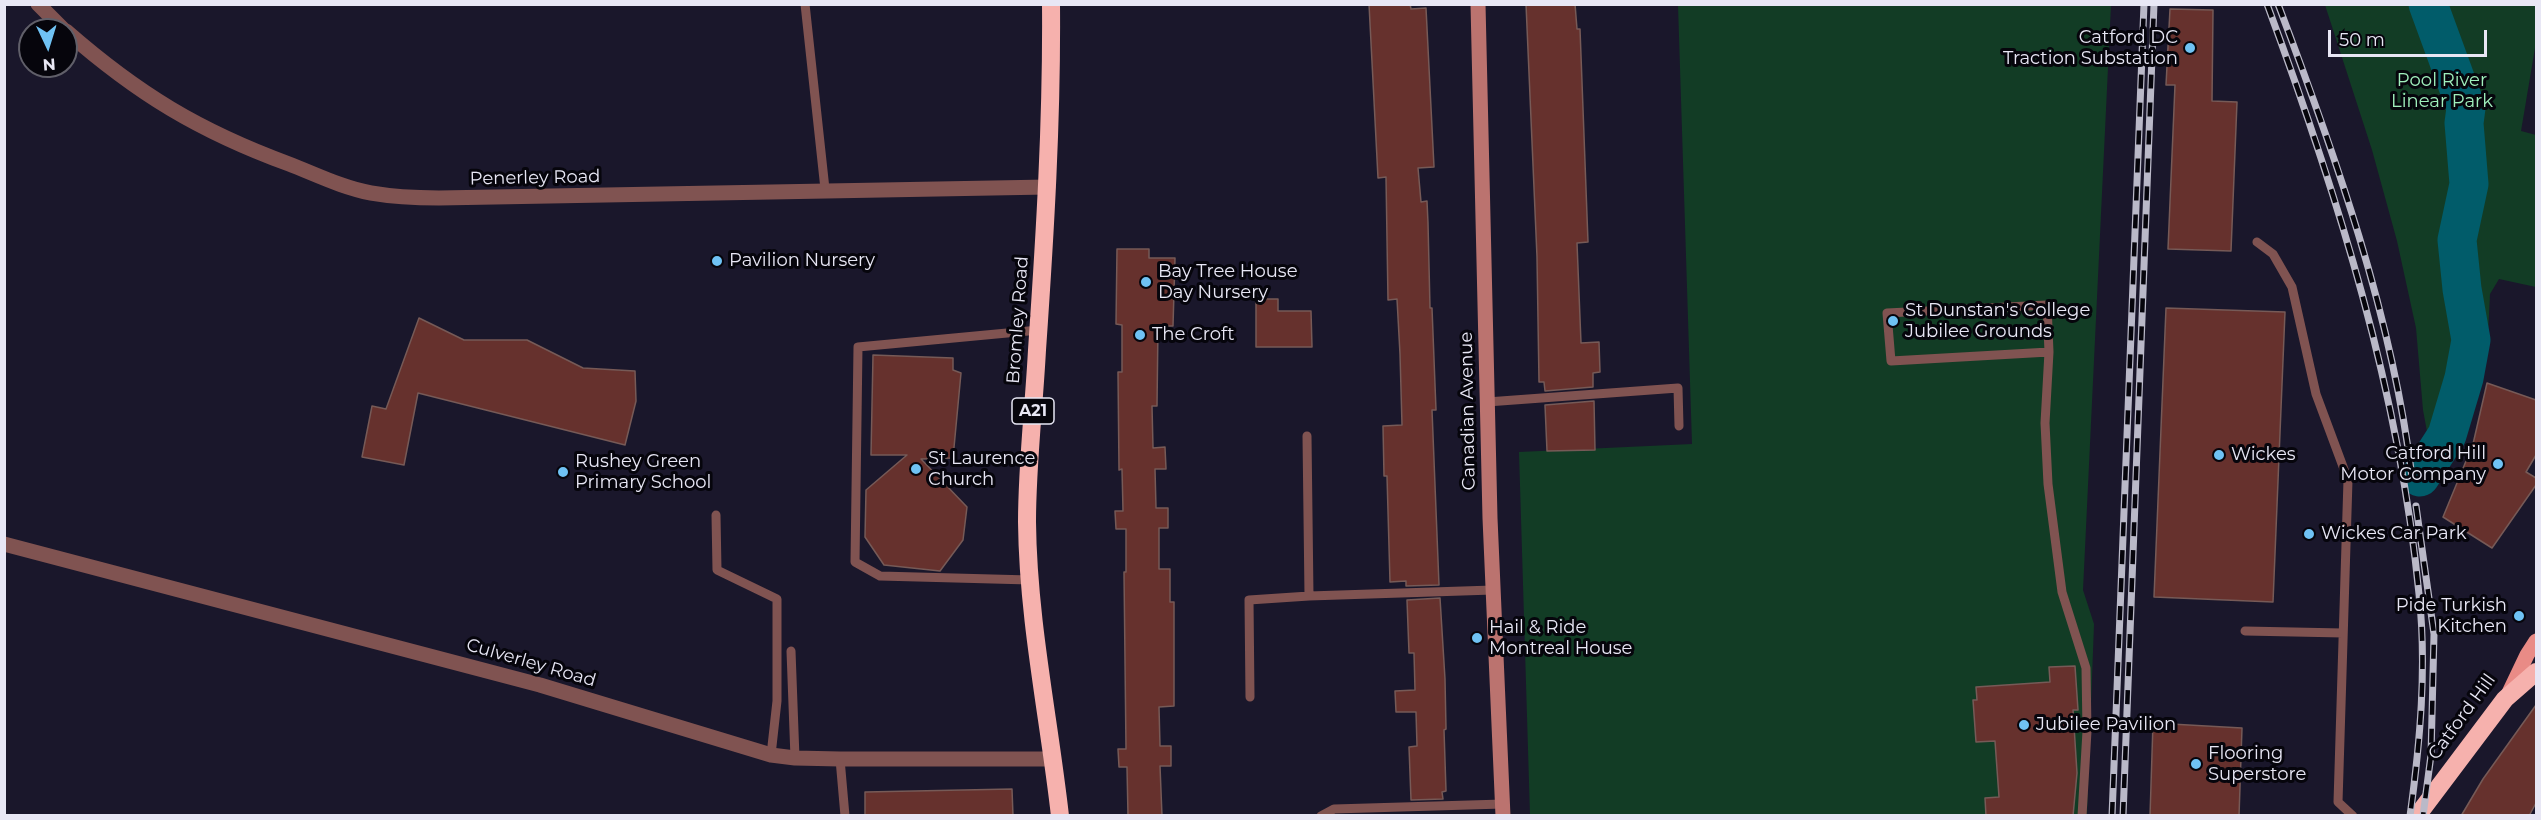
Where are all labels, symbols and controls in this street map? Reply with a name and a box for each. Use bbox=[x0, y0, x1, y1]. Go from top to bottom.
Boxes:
north arrow bbox=[18, 18, 78, 78]
scale bar bbox=[2331, 18, 2490, 56]
place label: Catford DC Traction Substation bbox=[2003, 27, 2178, 70]
text: 50 m bbox=[2339, 29, 2385, 51]
marker: Catford DC Traction Substation bbox=[2183, 41, 2197, 55]
text: N bbox=[42, 55, 56, 74]
park label: Pool River Linear Park bbox=[2391, 70, 2493, 112]
street label: Penerley Road bbox=[469, 166, 601, 190]
place label: Pavilion Nursery bbox=[729, 250, 875, 272]
marker: Pavilion Nursery bbox=[710, 254, 724, 268]
street label: Bromley Road bbox=[1003, 255, 1033, 385]
place label: Bay Tree House Day Nursery bbox=[1158, 261, 1298, 304]
marker: Bay Tree House Day Nursery bbox=[1139, 275, 1153, 289]
place label: St Dunstan's College Jubilee Grounds bbox=[1905, 300, 2090, 342]
marker: St Dunstan's College Jubilee Grounds bbox=[1886, 314, 1900, 328]
place label: The Croft bbox=[1152, 324, 1235, 346]
marker: The Croft bbox=[1133, 328, 1147, 342]
street label: Canadian Avenue bbox=[1456, 332, 1480, 490]
road number: A21 bbox=[1012, 398, 1054, 424]
place label: Catford Hill Motor Company bbox=[2340, 443, 2486, 486]
place label: Wickes bbox=[2231, 444, 2296, 466]
place label: St Laurence Church bbox=[928, 448, 1035, 490]
marker: Wickes bbox=[2212, 448, 2226, 462]
place label: Rushey Green Primary School bbox=[575, 451, 711, 494]
marker: Catford Hill Motor Company bbox=[2491, 457, 2505, 471]
marker: St Laurence Church bbox=[909, 462, 923, 476]
marker: Rushey Green Primary School bbox=[556, 465, 570, 479]
place label: Wickes Car Park bbox=[2321, 523, 2467, 545]
marker: Wickes Car Park bbox=[2302, 527, 2316, 541]
place label: Pide Turkish Kitchen bbox=[2396, 595, 2507, 638]
marker: Pide Turkish Kitchen bbox=[2512, 609, 2526, 623]
place label: Hail & Ride Montreal House bbox=[1489, 617, 1632, 660]
marker: Hail & Ride Montreal House bbox=[1470, 631, 1484, 645]
street label: Culverley Road bbox=[464, 634, 598, 692]
street label: Catford Hill bbox=[2424, 670, 2500, 764]
place label: Jubilee Pavilion bbox=[2036, 714, 2176, 736]
marker: Jubilee Pavilion bbox=[2017, 718, 2031, 732]
place label: Flooring Superstore bbox=[2208, 743, 2306, 786]
marker: Flooring Superstore bbox=[2189, 757, 2203, 771]

